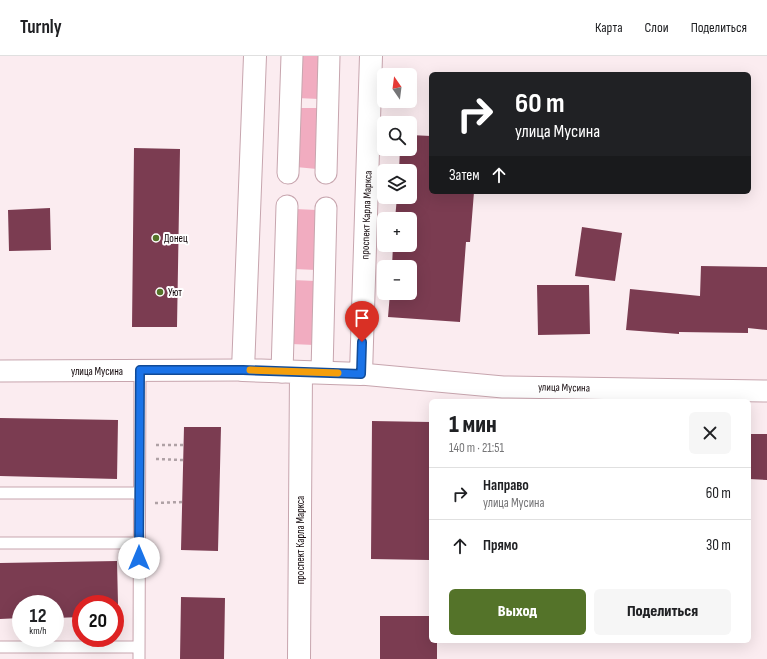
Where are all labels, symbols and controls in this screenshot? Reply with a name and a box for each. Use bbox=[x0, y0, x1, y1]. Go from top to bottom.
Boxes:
text: Turnly bbox=[20, 16, 62, 39]
text: Карта bbox=[595, 19, 623, 36]
text: Слои bbox=[645, 19, 669, 36]
text: Поделиться bbox=[691, 19, 747, 36]
north arrow bbox=[377, 68, 417, 108]
map controls bbox=[377, 68, 417, 300]
text: 60 m bbox=[515, 87, 564, 120]
icon: right bbox=[449, 88, 501, 140]
button: search bbox=[377, 116, 417, 156]
text: улица Мусина bbox=[515, 121, 600, 142]
button: layers bbox=[377, 164, 417, 204]
icon: ahead bbox=[488, 164, 510, 186]
text: Затем bbox=[449, 166, 480, 185]
street label: проспект Карла Маркса bbox=[358, 170, 375, 260]
button: + bbox=[377, 212, 417, 252]
place label: Донец bbox=[164, 232, 188, 245]
marker: Донец bbox=[151, 233, 161, 243]
button: − bbox=[377, 260, 417, 300]
place label: Уют bbox=[168, 286, 182, 299]
marker: Уют bbox=[155, 287, 165, 297]
pin bbox=[345, 301, 379, 342]
icon: arrive bbox=[351, 307, 373, 329]
street label: улица Мусина bbox=[71, 365, 123, 378]
street label: улица Мусина bbox=[538, 381, 590, 394]
text: 1 мин bbox=[449, 410, 497, 439]
button: close bbox=[689, 412, 731, 454]
text: 140 m · 21:51 bbox=[449, 440, 504, 456]
text: Направо bbox=[483, 476, 529, 495]
icon: right bbox=[449, 483, 471, 505]
text: 60 m bbox=[706, 484, 731, 503]
text: улица Мусина bbox=[483, 495, 545, 511]
street label: проспект Карла Маркса bbox=[294, 496, 307, 584]
icon: ahead bbox=[449, 535, 471, 557]
text: Прямо bbox=[483, 536, 518, 555]
text: 30 m bbox=[706, 536, 731, 555]
position arrow bbox=[118, 537, 160, 579]
button: Выход bbox=[449, 589, 586, 635]
button: Поделиться bbox=[594, 589, 731, 635]
speed limit sign: 20 bbox=[72, 595, 124, 647]
text: 12 bbox=[30, 604, 46, 628]
text: km/h bbox=[29, 625, 47, 637]

